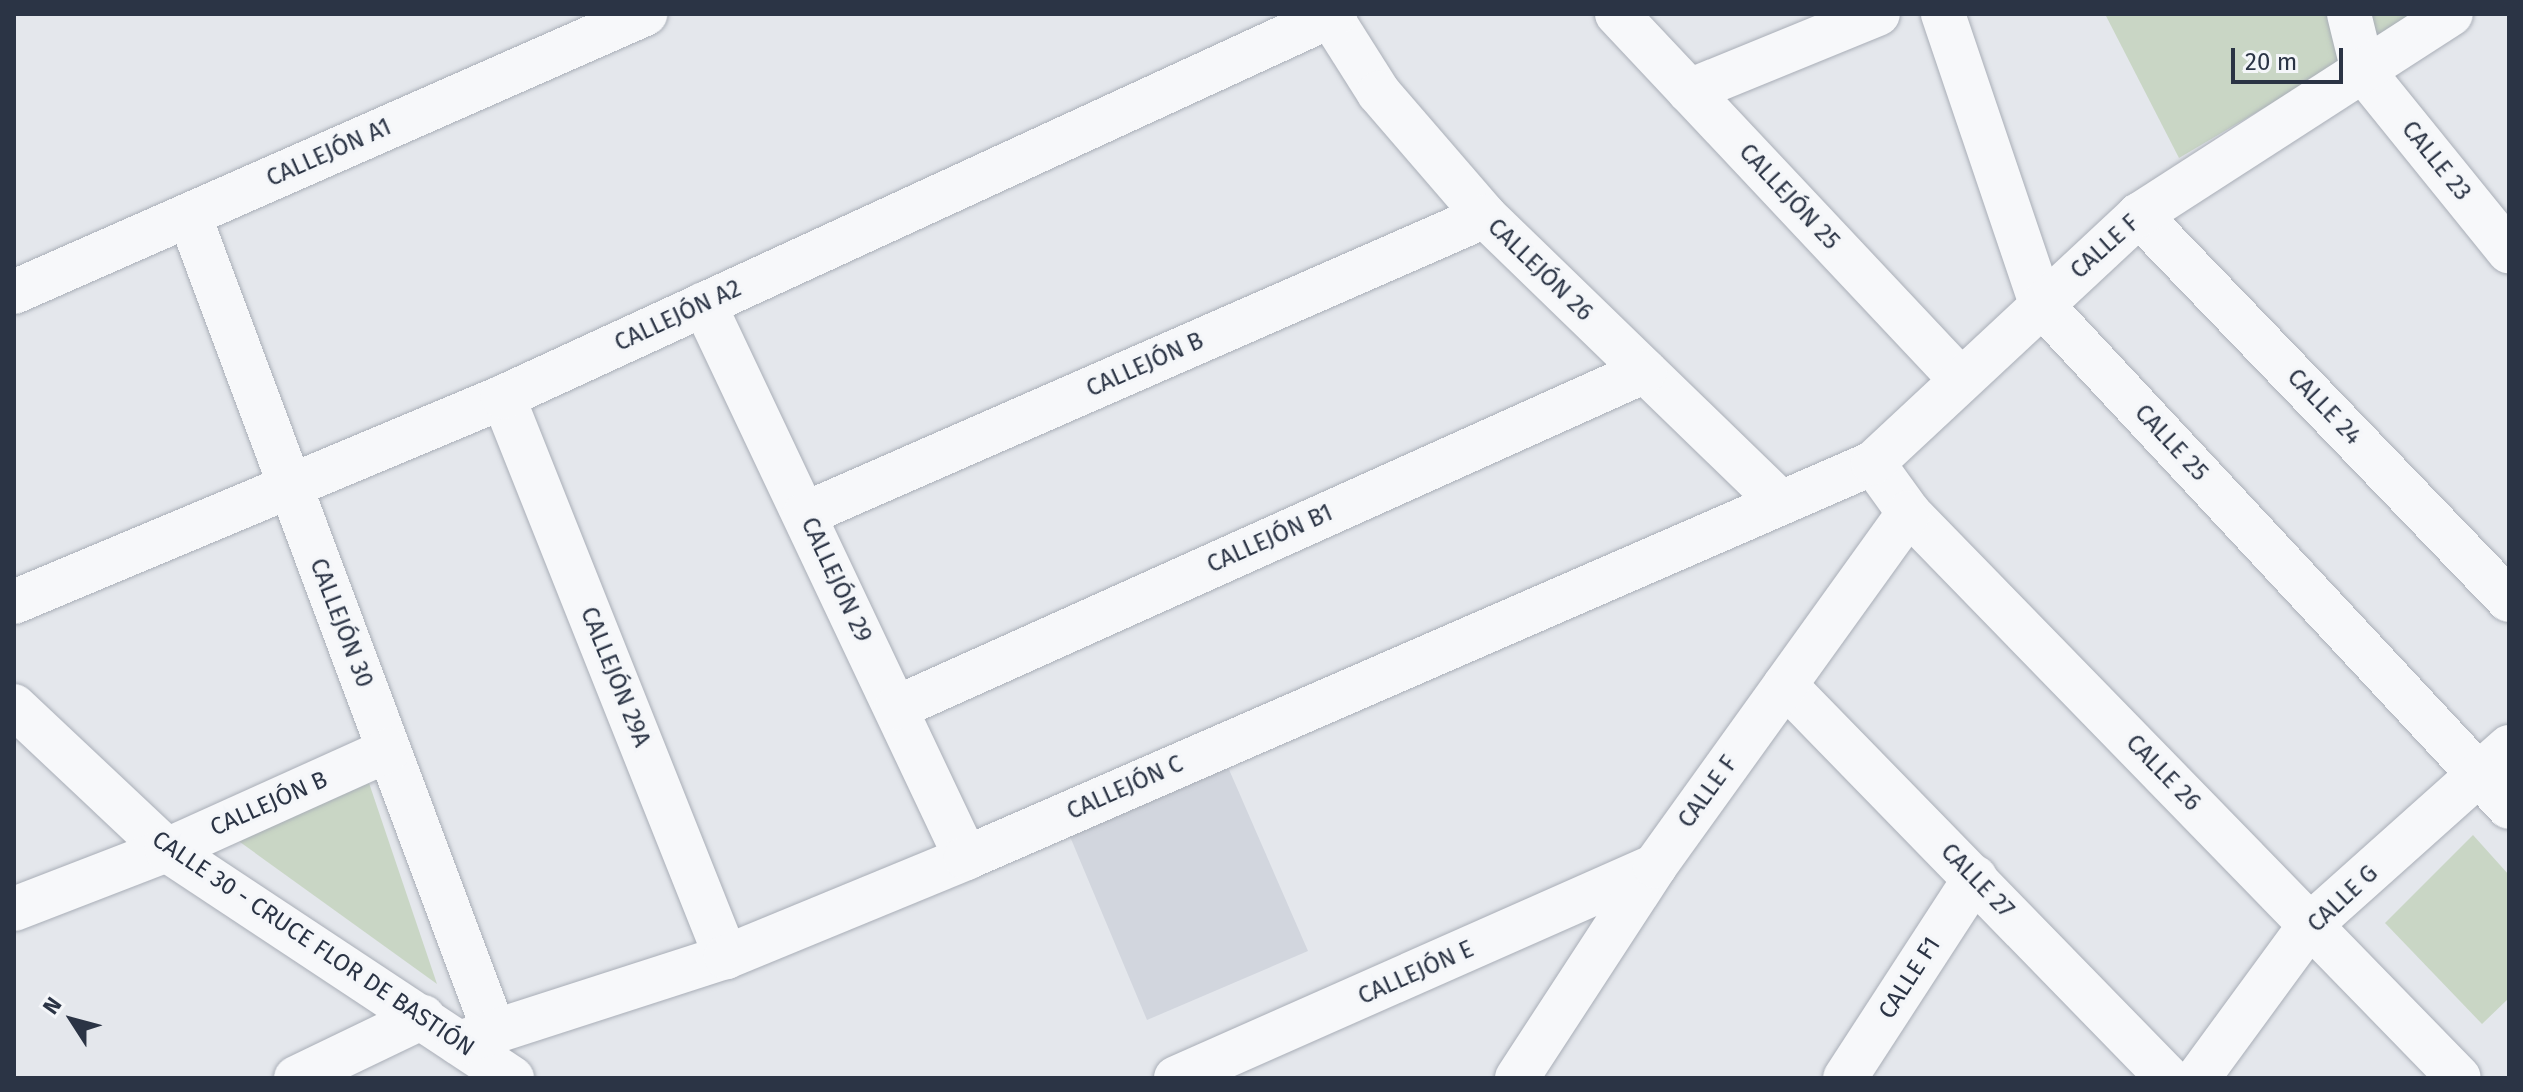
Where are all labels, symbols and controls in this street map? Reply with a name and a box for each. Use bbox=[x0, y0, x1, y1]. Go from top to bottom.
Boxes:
scale bar bbox=[2235, 32, 2347, 82]
text: 20 m bbox=[2245, 48, 2297, 76]
street label: CALLEJÓN A1 bbox=[262, 113, 396, 193]
street label: CALLE 23 bbox=[2395, 115, 2477, 207]
street label: CALLEJÓN 25 bbox=[1733, 138, 1845, 256]
street label: CALLE F bbox=[2065, 209, 2145, 285]
street label: CALLEJÓN 26 bbox=[1481, 213, 1599, 327]
street label: CALLEJÓN A2 bbox=[610, 274, 746, 358]
street label: CALLEJÓN B bbox=[1082, 326, 1208, 404]
street label: CALLE 24 bbox=[2281, 363, 2367, 451]
street label: CALLE 25 bbox=[2128, 399, 2214, 487]
street label: CALLEJÓN B1 bbox=[1203, 498, 1337, 580]
street label: CALLEJÓN 29 bbox=[794, 513, 878, 647]
street label: CALLEJÓN 30 bbox=[303, 554, 379, 692]
street label: CALLEJÓN 29A bbox=[574, 603, 656, 751]
street label: CALLE 26 bbox=[2120, 729, 2206, 817]
street label: CALLEJÓN C bbox=[1063, 750, 1187, 826]
street label: CALLE F bbox=[1672, 750, 1744, 834]
street label: CALLEJÓN B bbox=[206, 765, 332, 843]
street label: CALLE 30 - CRUCE FLOR DE BASTIÓN bbox=[146, 825, 480, 1063]
street label: CALLE 27 bbox=[1934, 838, 2020, 924]
street label: CALLE G bbox=[2302, 859, 2384, 939]
street label: CALLE F1 bbox=[1873, 932, 1947, 1024]
street label: CALLEJÓN E bbox=[1354, 935, 1478, 1011]
north arrow bbox=[32, 980, 112, 1060]
text: N bbox=[37, 992, 67, 1019]

